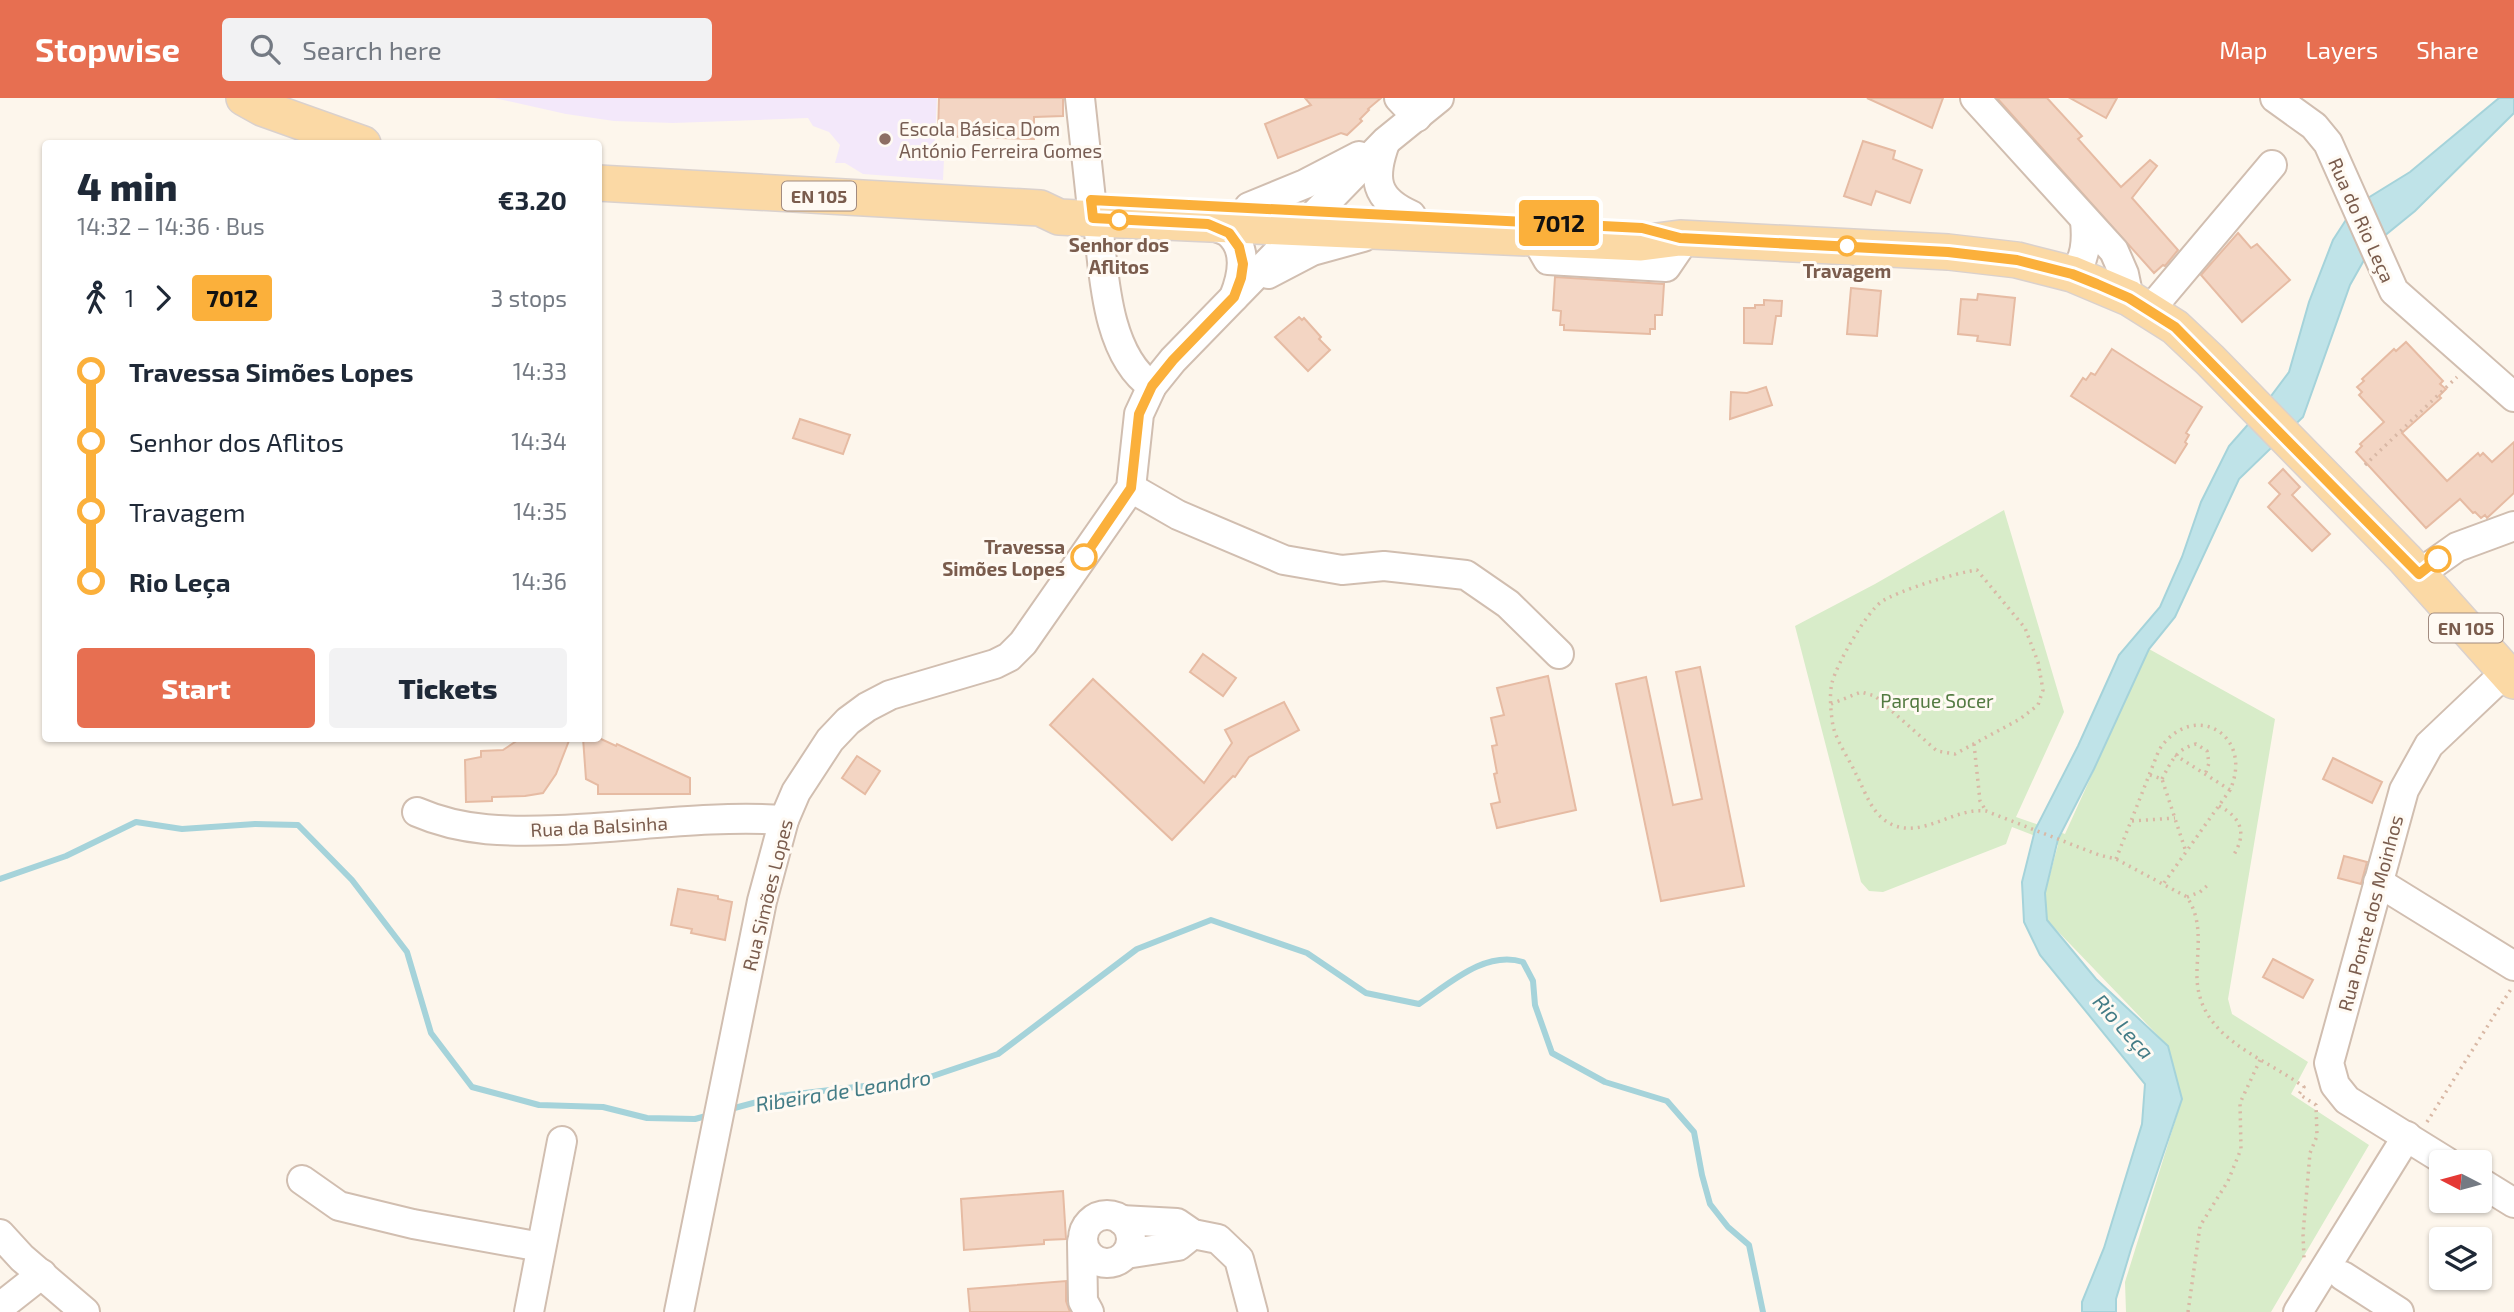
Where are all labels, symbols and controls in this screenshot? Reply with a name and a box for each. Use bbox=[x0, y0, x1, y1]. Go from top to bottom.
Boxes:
search box bbox=[222, 18, 712, 81]
text: Stopwise bbox=[35, 29, 180, 69]
icon: search bbox=[246, 30, 284, 68]
text: Search here bbox=[302, 34, 442, 65]
text: Map bbox=[2219, 35, 2267, 64]
text: Layers bbox=[2305, 35, 2378, 64]
text: Share bbox=[2416, 35, 2479, 64]
place label: Escola Básica Dom António Ferreira Gomes bbox=[899, 117, 1102, 162]
marker: Escola Básica Dom António Ferreira Gomes bbox=[877, 131, 893, 147]
street label: Rua do Rio Leça bbox=[2323, 154, 2400, 286]
text: 4 min bbox=[77, 163, 178, 209]
road number: EN 105 bbox=[782, 182, 856, 211]
text: €3.20 bbox=[498, 184, 567, 215]
line badge: 7012 bbox=[1510, 200, 1608, 246]
text: 7012 bbox=[1533, 208, 1585, 237]
marker: Senhor dos Aflitos bbox=[1109, 210, 1129, 230]
text: 14:32 – 14:36 · Bus bbox=[77, 212, 265, 240]
place label: Senhor dos Aflitos bbox=[1069, 233, 1169, 278]
marker: Travagem bbox=[1837, 236, 1857, 256]
place label: Travagem bbox=[1803, 259, 1891, 282]
icon: walk bbox=[77, 279, 115, 317]
icon: forward bbox=[144, 279, 182, 317]
text: 7012 bbox=[206, 283, 258, 312]
text: 1 bbox=[125, 284, 134, 312]
text: 3 stops bbox=[491, 284, 567, 312]
text: Travessa Simões Lopes bbox=[129, 356, 414, 387]
text: 14:33 bbox=[513, 357, 567, 385]
text: Senhor dos Aflitos bbox=[129, 426, 344, 457]
text: 14:34 bbox=[511, 427, 567, 455]
text: Travagem bbox=[129, 496, 245, 527]
text: 14:35 bbox=[513, 497, 567, 525]
place label: Travessa Simões Lopes bbox=[942, 535, 1065, 580]
marker: Travessa Simões Lopes bbox=[1071, 544, 1097, 570]
unlabelled marker bbox=[2425, 546, 2451, 572]
text: Rio Leça bbox=[129, 566, 231, 597]
text: 14:36 bbox=[512, 567, 567, 595]
road number: EN 105 bbox=[2429, 614, 2503, 642]
button: Start bbox=[77, 648, 315, 728]
button: Tickets bbox=[329, 648, 567, 728]
park label: Parque Socer bbox=[1880, 689, 1994, 712]
street label: Rua da Balsinha bbox=[530, 811, 668, 841]
street label: Rua Ponte dos Moinhos bbox=[2333, 812, 2407, 1014]
street label: Rua Simões Lopes bbox=[737, 817, 797, 973]
water label: Rio Leça bbox=[2087, 988, 2160, 1065]
water label: Ribeira de Leandro bbox=[753, 1064, 933, 1116]
north arrow bbox=[2429, 1150, 2492, 1213]
map controls bbox=[2429, 1150, 2492, 1290]
button: layers bbox=[2429, 1227, 2492, 1290]

